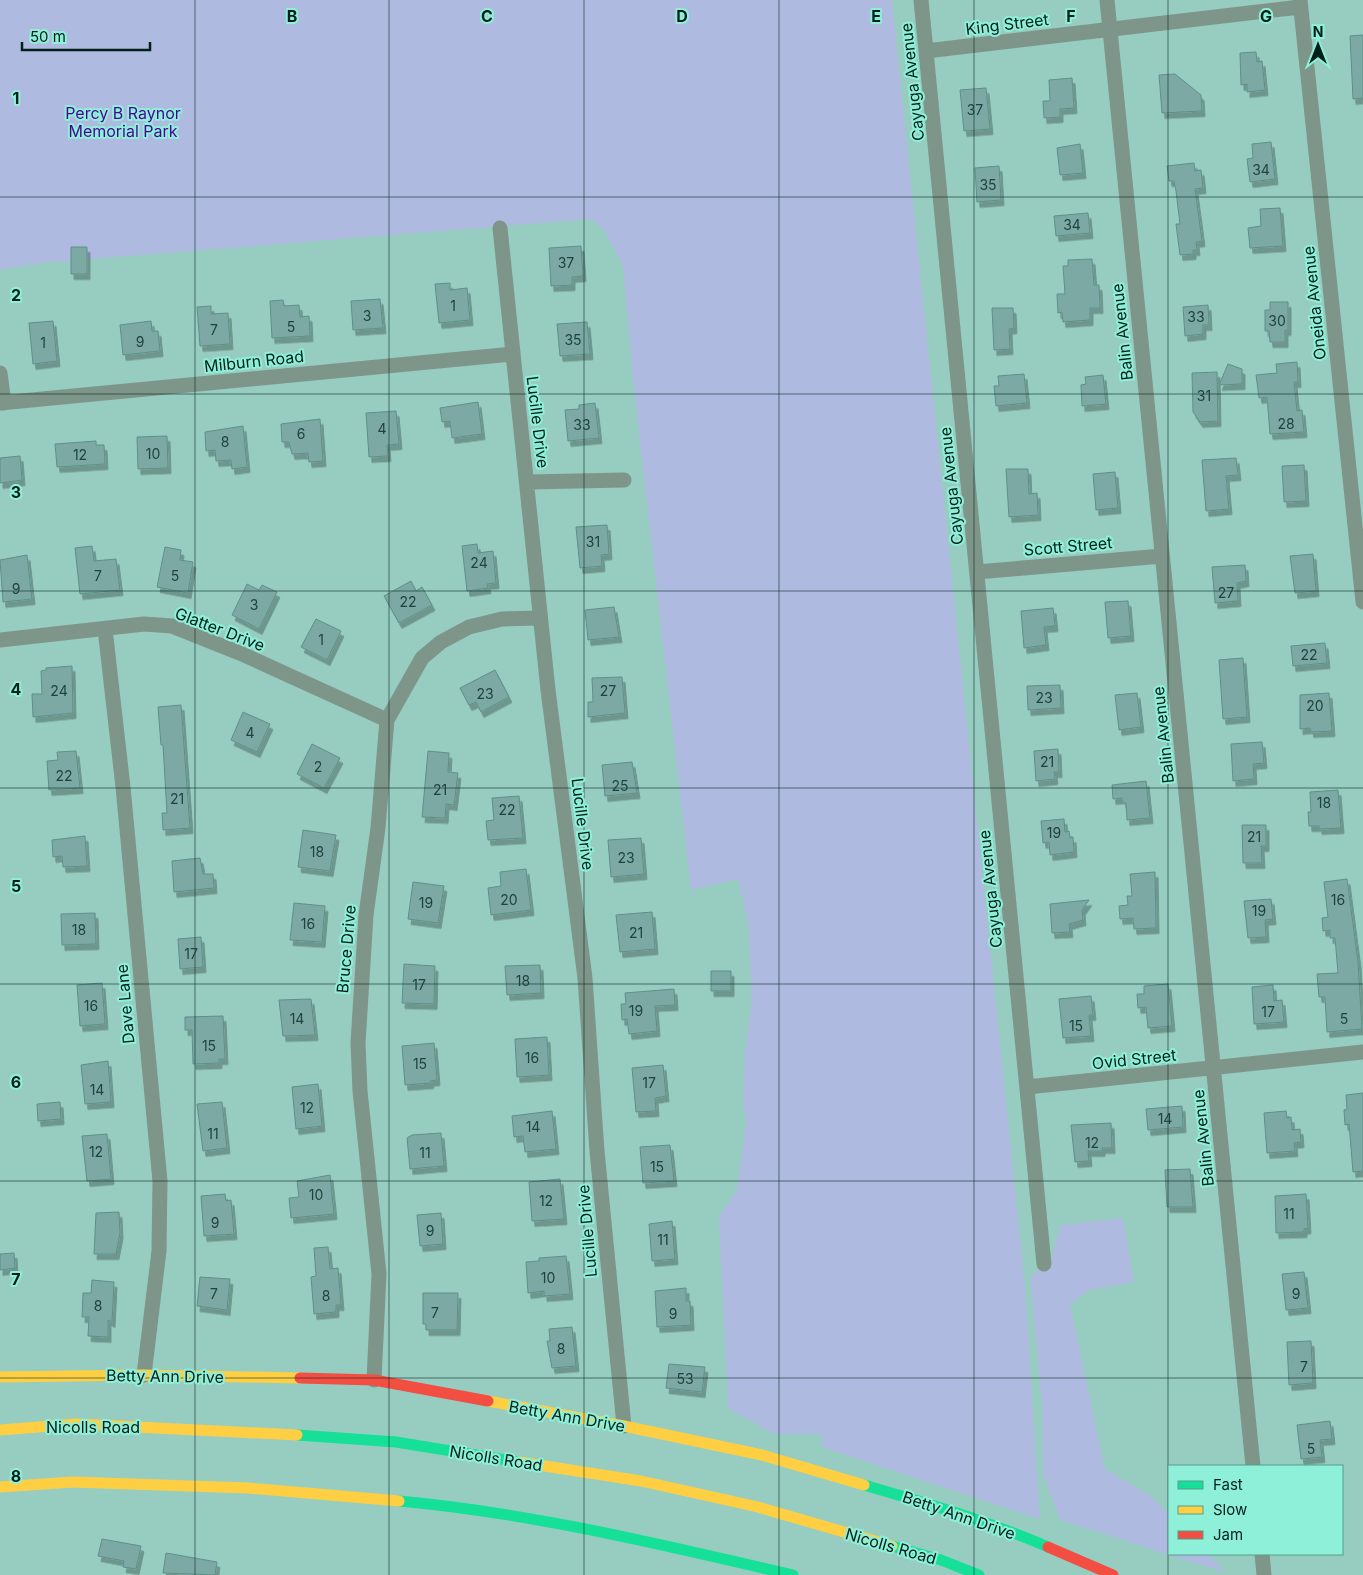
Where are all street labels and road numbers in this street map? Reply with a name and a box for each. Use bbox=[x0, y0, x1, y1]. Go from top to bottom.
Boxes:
street label: King Street bbox=[964, 9, 1050, 39]
street label: Cayuga Avenue bbox=[896, 22, 928, 142]
street label: Oneida Avenue bbox=[1298, 245, 1330, 361]
street label: Balin Avenue bbox=[1107, 283, 1137, 381]
street label: Milburn Road bbox=[203, 346, 305, 376]
street label: Lucille Drive bbox=[522, 375, 554, 469]
street label: Cayuga Avenue bbox=[935, 426, 967, 546]
street label: Scott Street bbox=[1023, 532, 1113, 560]
street label: Glatter Drive bbox=[172, 603, 268, 655]
street label: Balin Avenue bbox=[1148, 686, 1178, 784]
street label: Lucille Drive bbox=[567, 777, 599, 871]
street label: Cayuga Avenue bbox=[974, 829, 1006, 949]
street label: Bruce Drive bbox=[332, 904, 360, 994]
street label: Dave Lane bbox=[112, 963, 138, 1045]
street label: Ovid Street bbox=[1091, 1045, 1177, 1073]
street label: Balin Avenue bbox=[1188, 1089, 1218, 1187]
street label: Lucille Drive bbox=[573, 1184, 601, 1278]
street label: Betty Ann Drive bbox=[106, 1365, 224, 1387]
street label: Betty Ann Drive bbox=[507, 1396, 627, 1436]
street label: Nicolls Road bbox=[46, 1417, 140, 1437]
street label: Nicolls Road bbox=[448, 1441, 544, 1475]
street label: Betty Ann Drive bbox=[900, 1486, 1018, 1544]
street label: Nicolls Road bbox=[843, 1523, 939, 1569]

